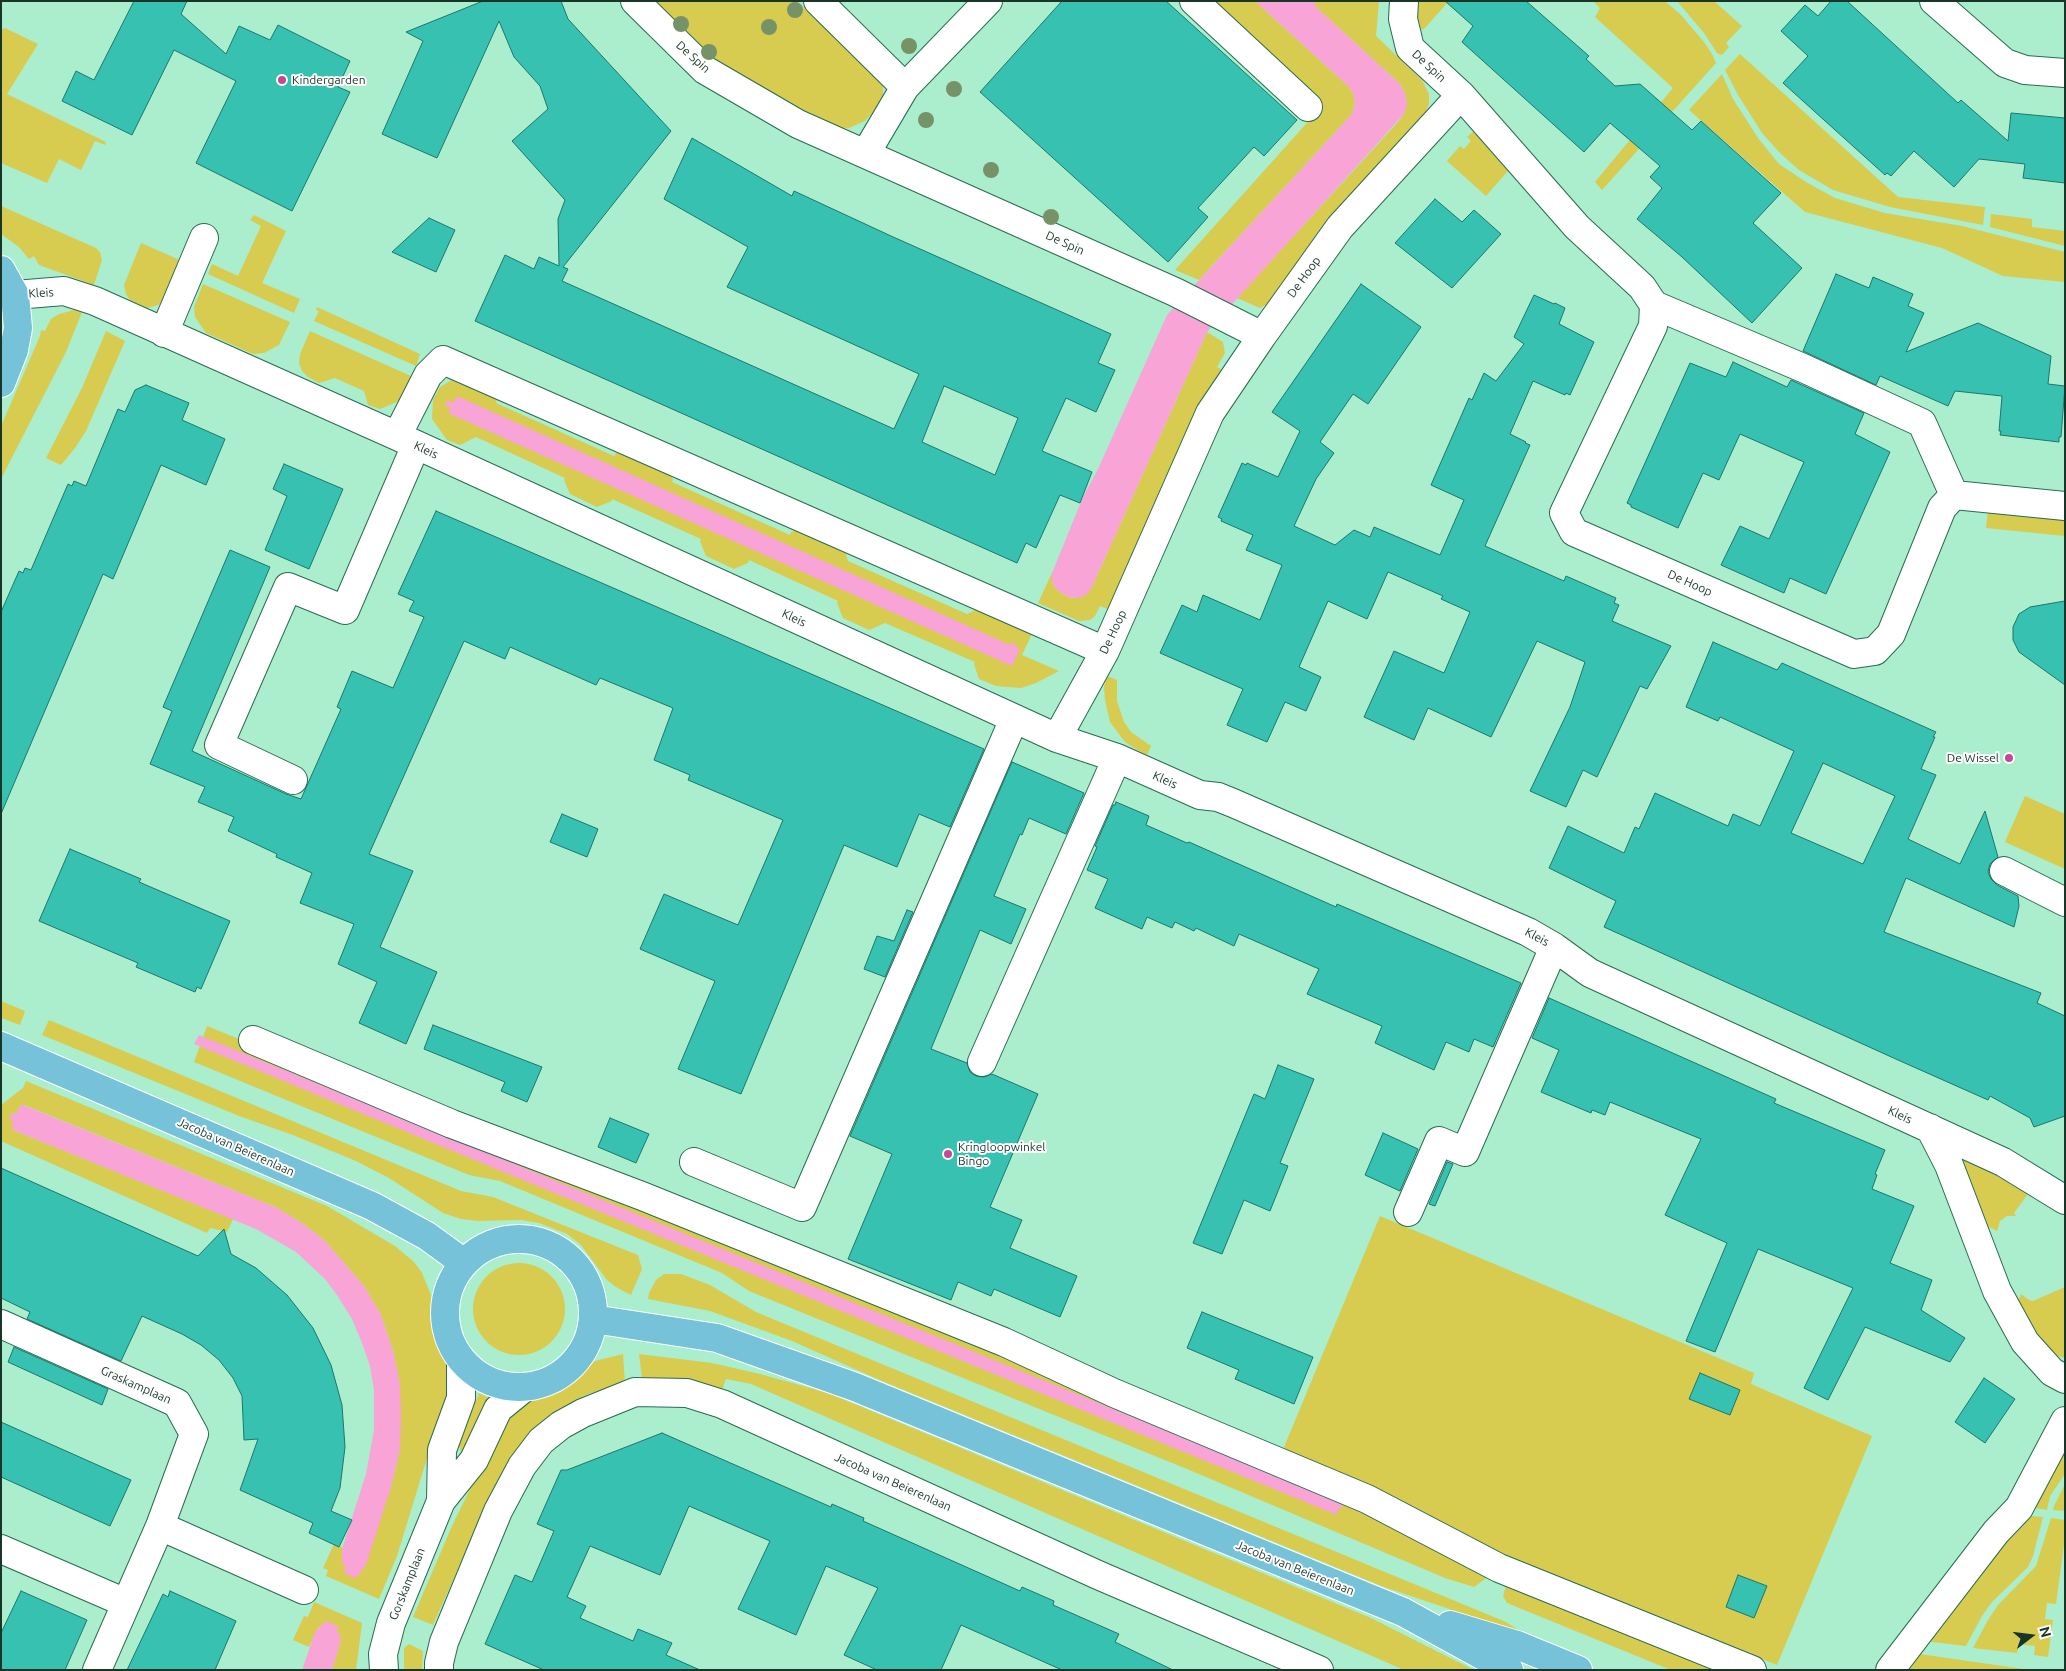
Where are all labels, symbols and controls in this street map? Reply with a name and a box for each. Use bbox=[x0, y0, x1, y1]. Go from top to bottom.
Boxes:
street label: De Spin bbox=[673, 38, 713, 76]
street label: De Spin bbox=[1409, 47, 1449, 85]
place label: Kindergarden bbox=[292, 73, 366, 87]
marker: Kindergarden bbox=[276, 74, 288, 86]
street label: De Spin bbox=[1043, 228, 1087, 258]
street label: De Hoop bbox=[1284, 254, 1324, 300]
street label: Kleis bbox=[28, 285, 54, 301]
street label: Kleis bbox=[412, 438, 440, 462]
street label: De Hoop bbox=[1665, 567, 1715, 599]
street label: Kleis bbox=[780, 606, 808, 630]
street label: De Hoop bbox=[1096, 608, 1130, 656]
place label: De Wissel bbox=[1947, 751, 1999, 765]
marker: De Wissel bbox=[2003, 752, 2015, 764]
street label: Kleis bbox=[1151, 768, 1179, 792]
street label: Kleis bbox=[1522, 925, 1552, 949]
street label: Kleis bbox=[1886, 1103, 1914, 1127]
street label: Jacoba van Beierenlaan bbox=[175, 1115, 297, 1179]
place label: Kringloopwinkel Bingo bbox=[958, 1140, 1045, 1168]
marker: Kringloopwinkel Bingo bbox=[942, 1148, 954, 1160]
street label: Graskamplaan bbox=[98, 1363, 174, 1407]
street label: Jacoba van Beierenlaan bbox=[832, 1450, 954, 1514]
street label: Jacoba van Beierenlaan bbox=[1234, 1538, 1356, 1598]
street label: Gorskamplaan bbox=[386, 1546, 428, 1622]
north arrow bbox=[2006, 1611, 2056, 1661]
text: N bbox=[2036, 1625, 2055, 1639]

